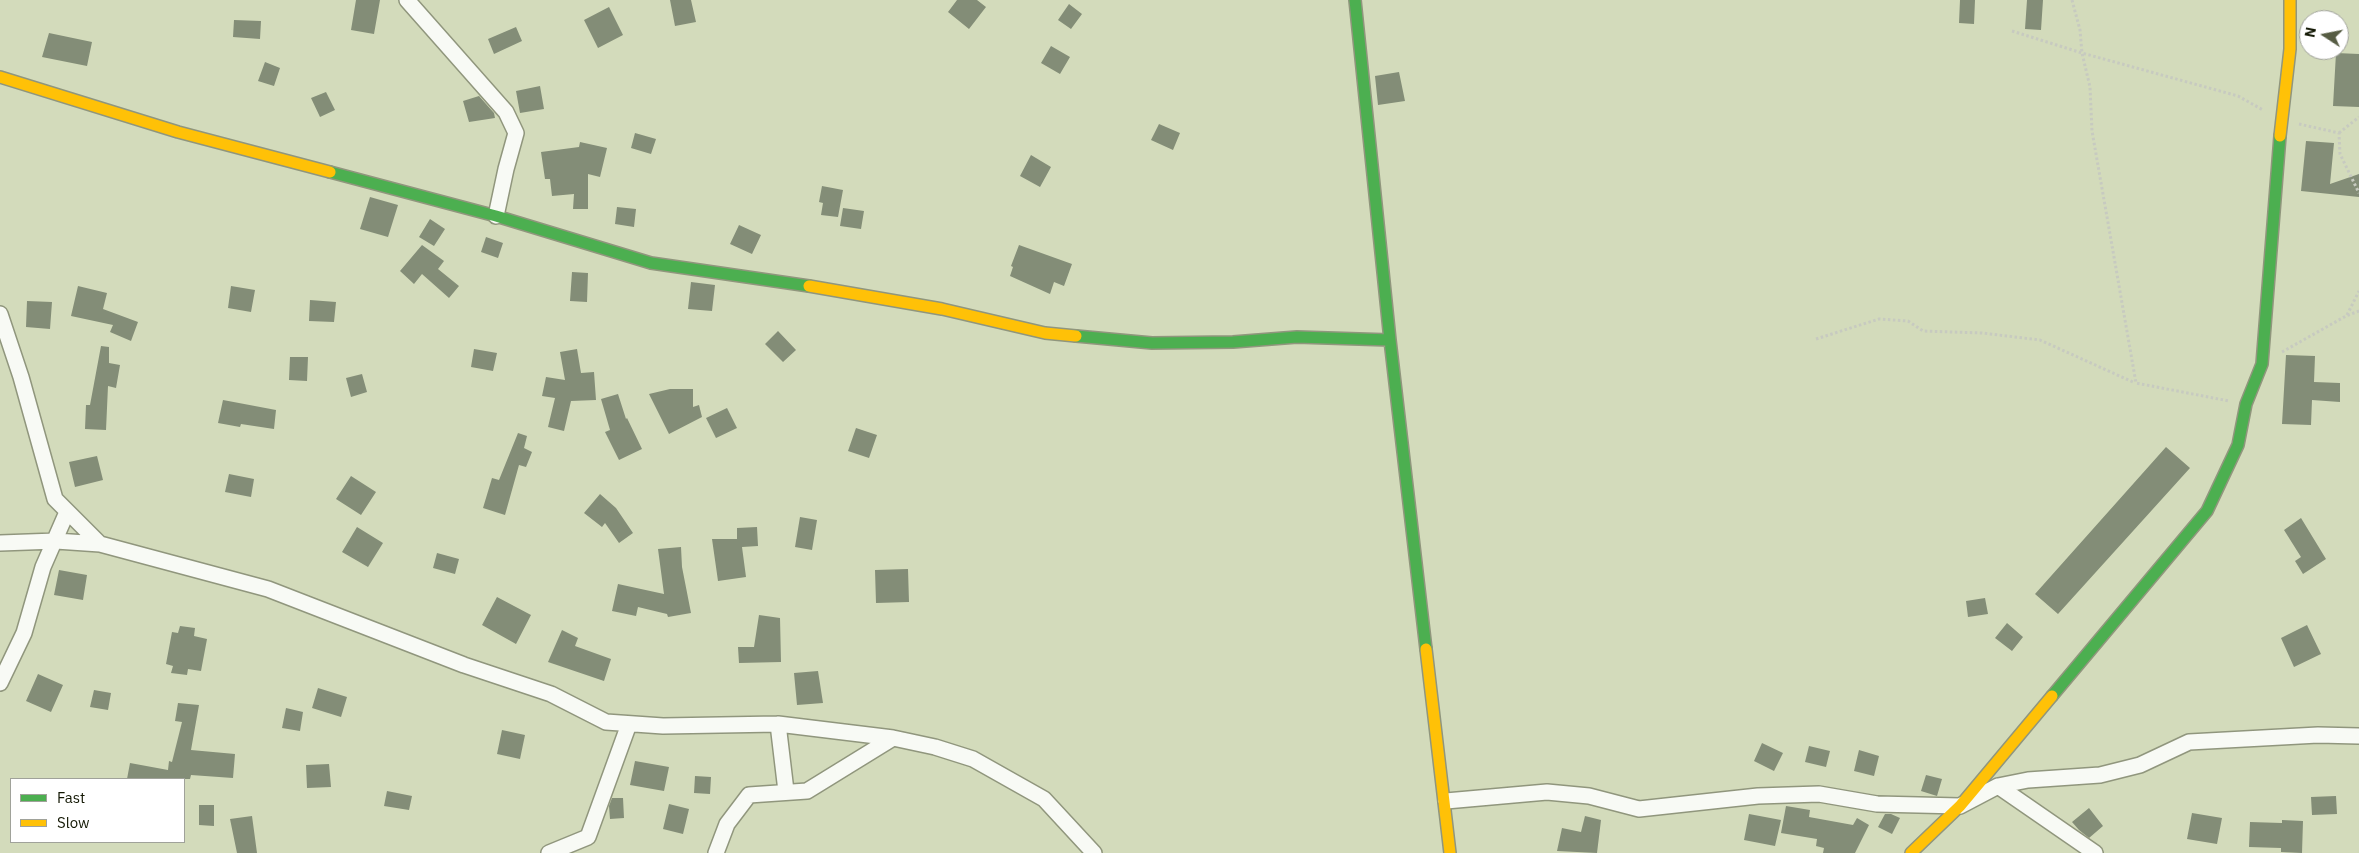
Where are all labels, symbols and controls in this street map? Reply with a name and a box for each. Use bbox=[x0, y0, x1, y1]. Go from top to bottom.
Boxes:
north arrow bbox=[2299, 10, 2349, 60]
text: N bbox=[2300, 26, 2320, 39]
legend bbox=[10, 778, 185, 843]
text: Fast bbox=[57, 788, 85, 807]
text: Slow bbox=[57, 813, 90, 832]

